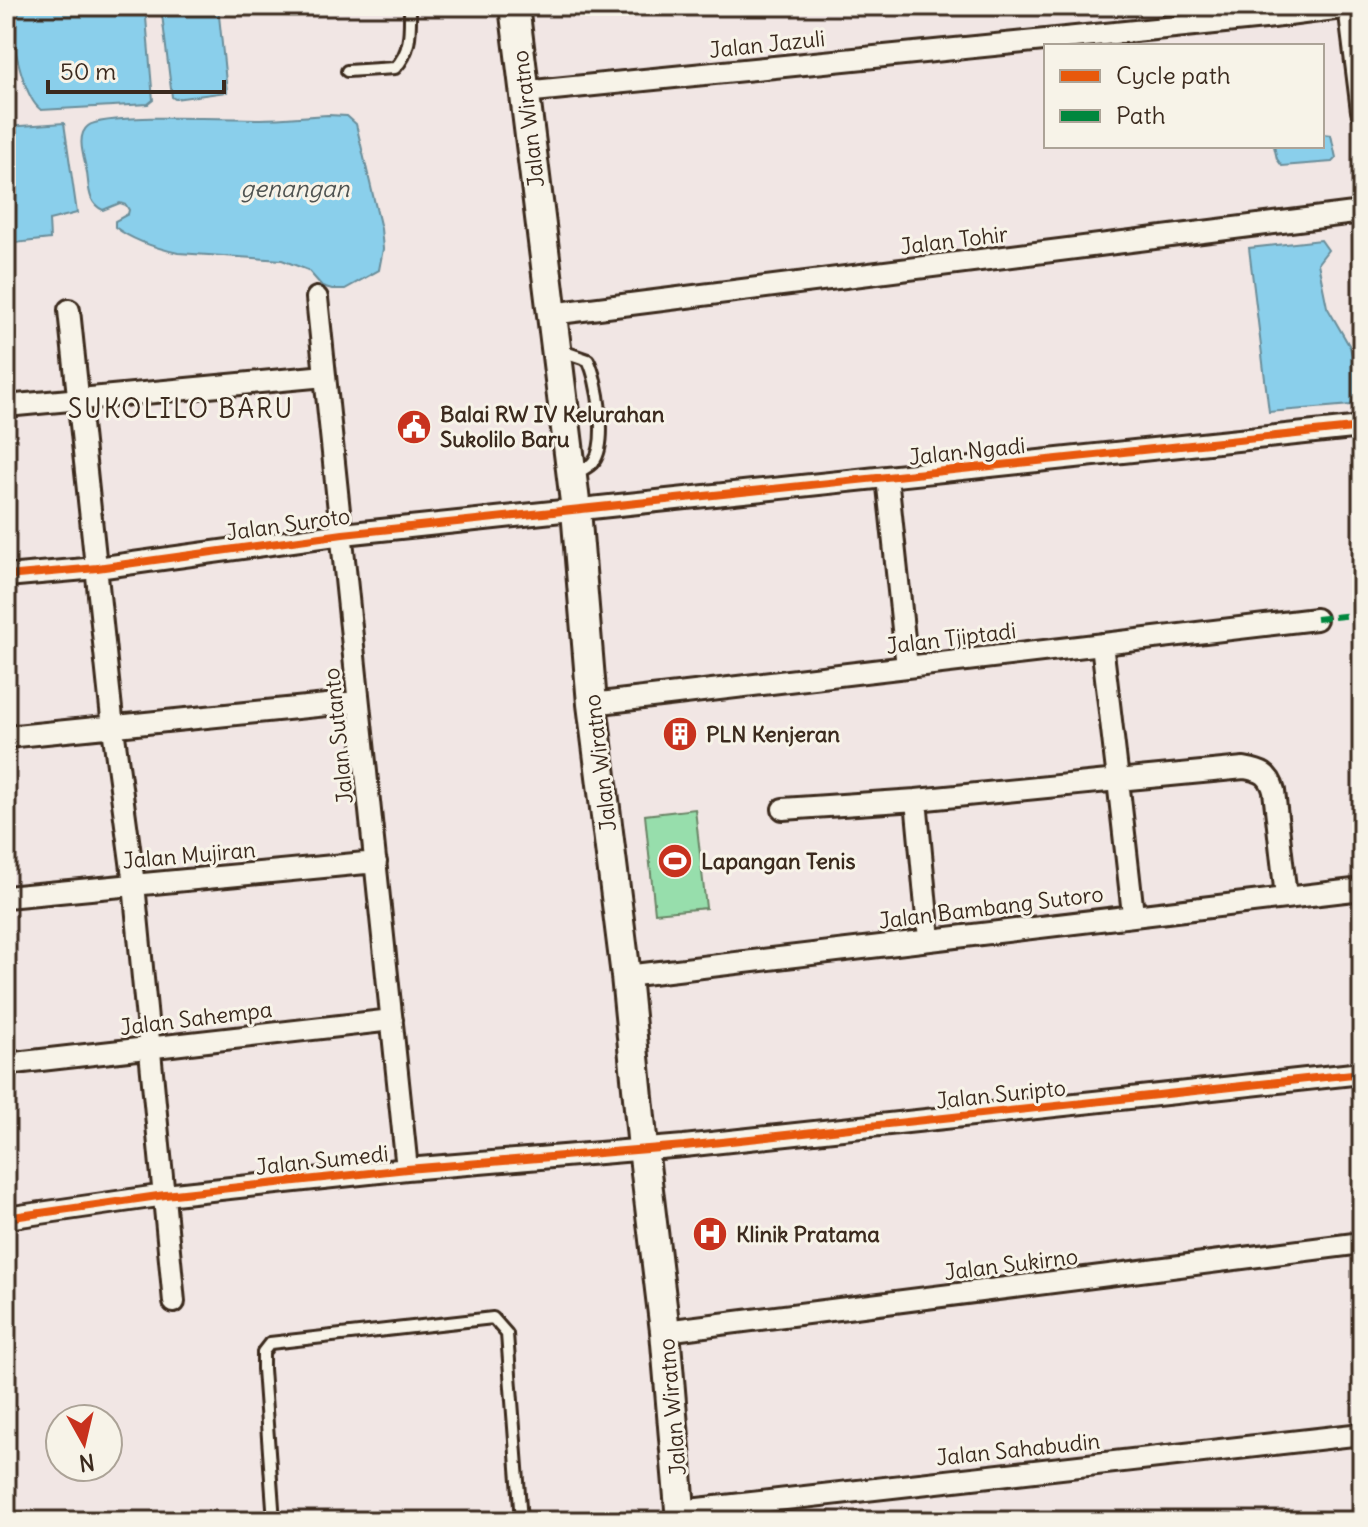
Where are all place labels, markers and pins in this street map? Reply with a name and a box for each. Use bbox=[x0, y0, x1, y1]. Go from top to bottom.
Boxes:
place label: Balai RW IV Kelurahan Sukolilo Baru bbox=[440, 400, 665, 453]
public building icon: Balai RW IV Kelurahan Sukolilo Baru bbox=[395, 408, 433, 446]
building icon: PLN Kenjeran bbox=[661, 715, 699, 753]
place label: PLN Kenjeran bbox=[706, 720, 840, 748]
sports icon: Lapangan Tenis bbox=[656, 842, 694, 880]
place label: Lapangan Tenis bbox=[701, 847, 856, 875]
hospital icon: Klinik Pratama bbox=[691, 1215, 729, 1253]
place label: Klinik Pratama bbox=[736, 1220, 880, 1248]

